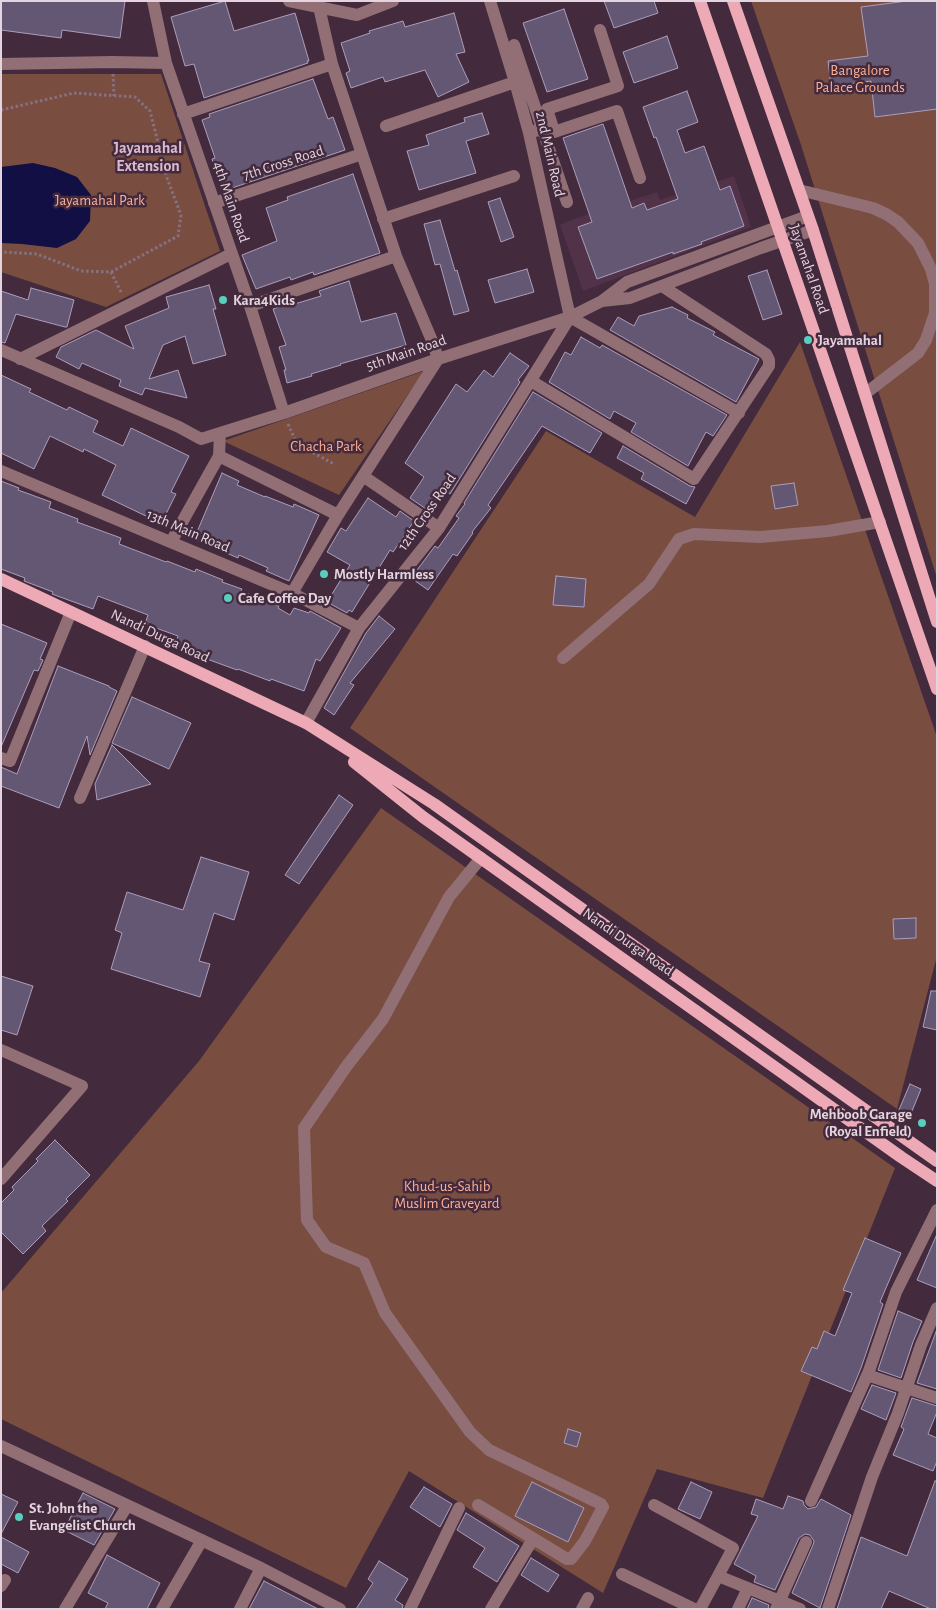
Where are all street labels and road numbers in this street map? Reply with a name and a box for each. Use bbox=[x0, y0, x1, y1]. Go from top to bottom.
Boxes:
street label: 2nd Main Road bbox=[531, 110, 569, 198]
street label: 7th Cross Road bbox=[240, 141, 326, 185]
street label: 4th Main Road bbox=[209, 159, 253, 245]
street label: Jayamahal Road bbox=[785, 222, 833, 316]
street label: 5th Main Road bbox=[364, 331, 448, 375]
street label: 12th Cross Road bbox=[394, 470, 460, 554]
street label: 13th Main Road bbox=[144, 505, 232, 557]
street label: Nandi Durga Road bbox=[108, 605, 212, 667]
street label: Nandi Durga Road bbox=[579, 904, 677, 980]

